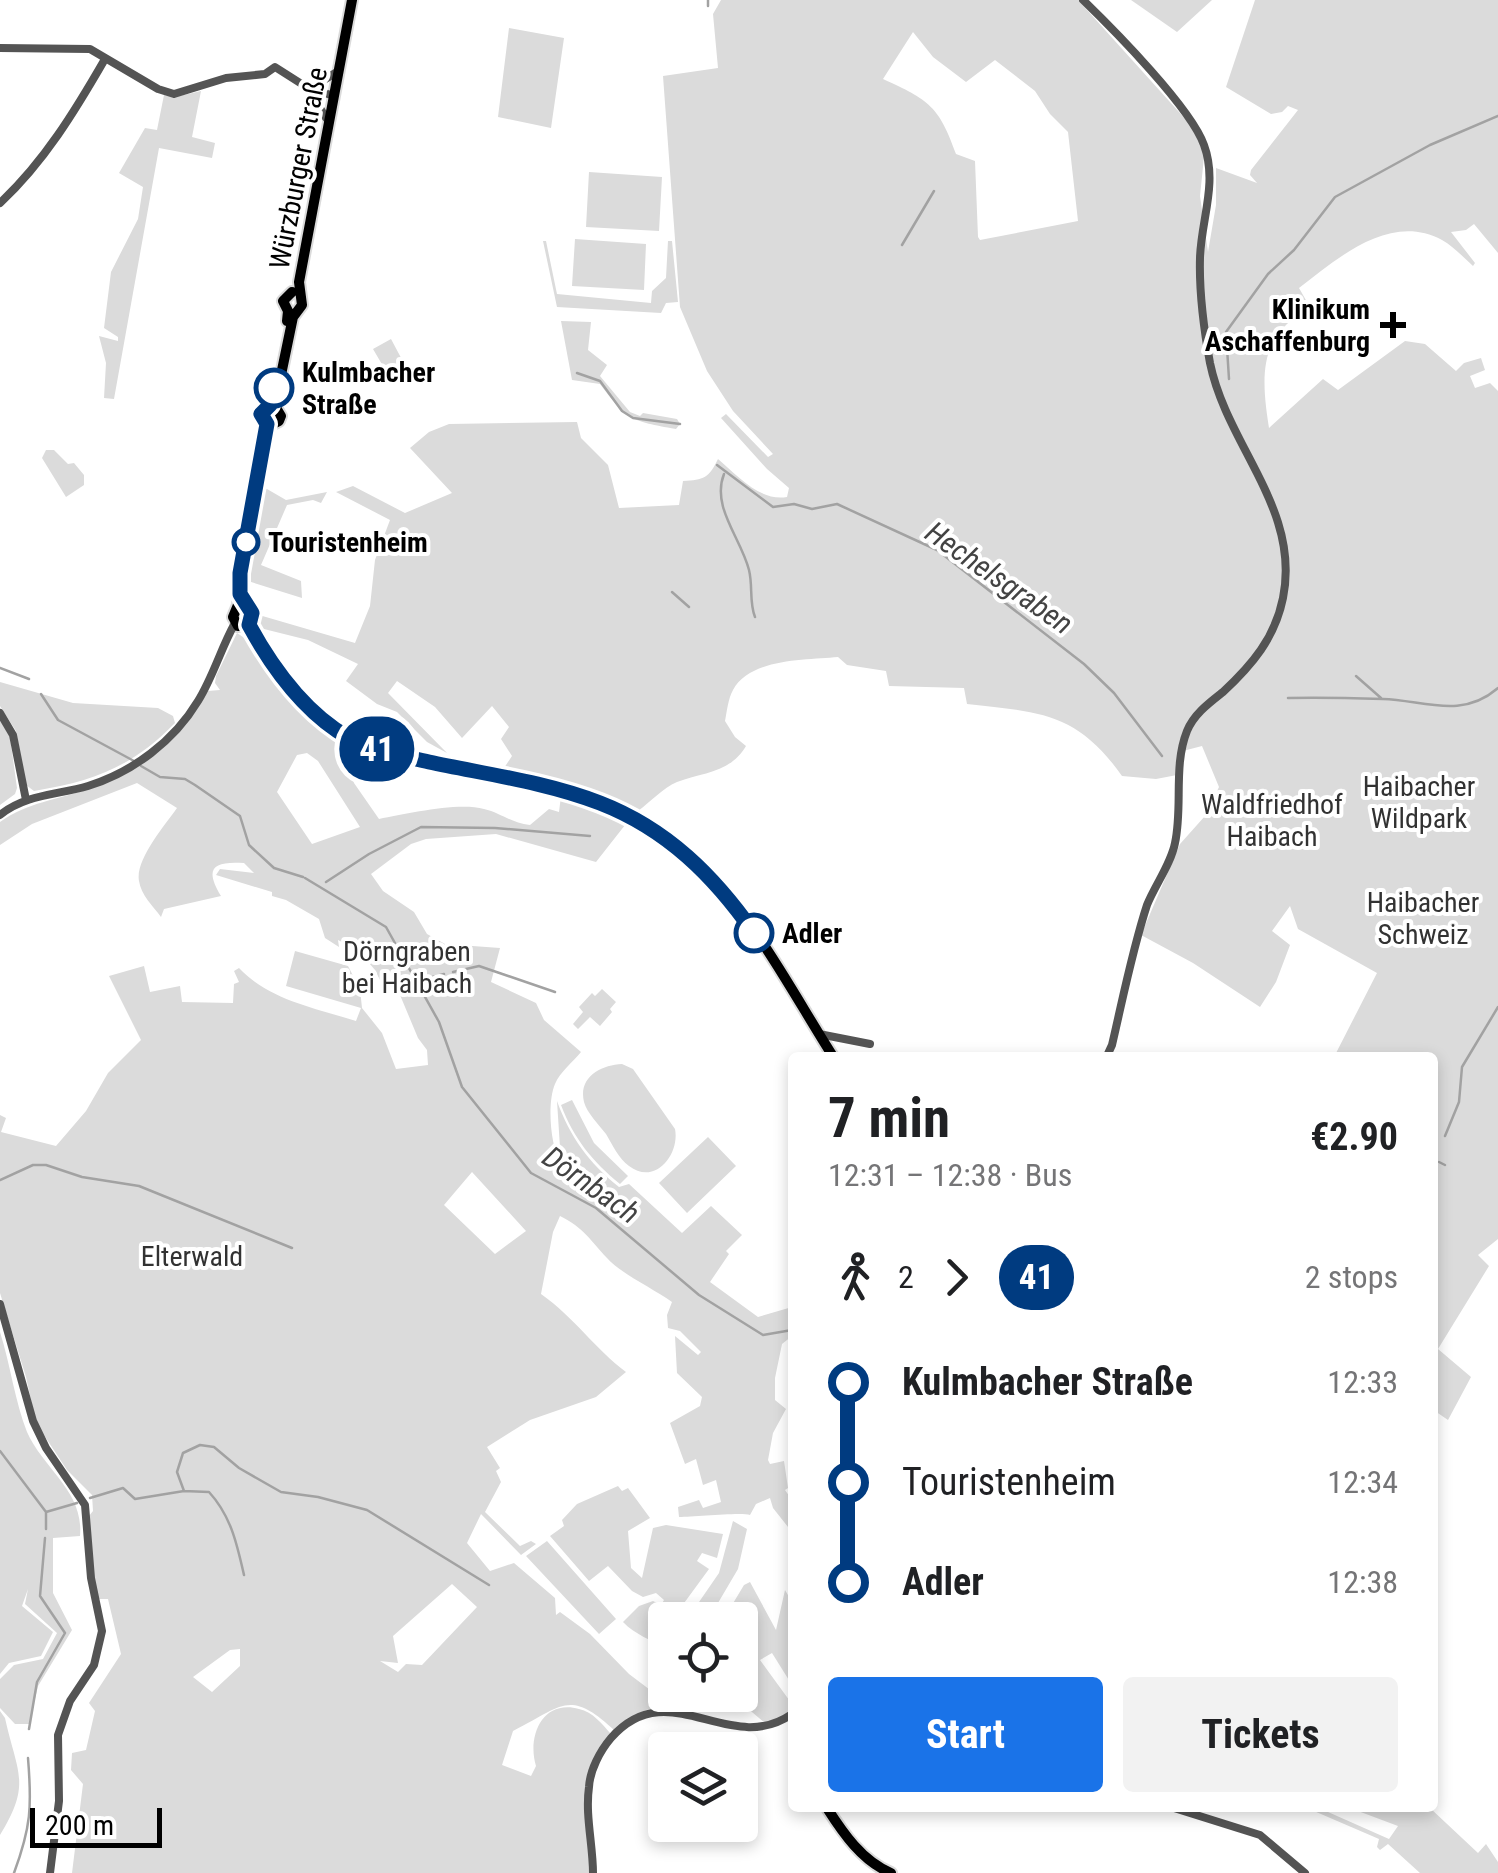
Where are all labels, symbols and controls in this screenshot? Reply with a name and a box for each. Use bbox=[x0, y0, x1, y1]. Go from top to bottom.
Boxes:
street label: Würzburger Straße bbox=[263, 64, 334, 272]
place label: Klinikum Aschaffenburg bbox=[1205, 293, 1370, 358]
marker: Klinikum Aschaffenburg bbox=[1380, 312, 1406, 338]
place label: Kulmbacher Straße bbox=[302, 356, 435, 421]
marker: Kulmbacher Straße bbox=[255, 369, 293, 407]
water label: Hechelsgraben bbox=[919, 514, 1080, 641]
place label: Touristenheim bbox=[268, 526, 428, 559]
marker: Touristenheim bbox=[233, 529, 259, 555]
line badge: 41 bbox=[332, 716, 422, 782]
text: 41 bbox=[359, 729, 395, 770]
park label: Haibacher Wildpark bbox=[1363, 770, 1475, 835]
park label: Waldfriedhof Haibach bbox=[1201, 788, 1343, 853]
park label: Haibacher Schweiz bbox=[1367, 886, 1479, 951]
marker: Adler bbox=[735, 914, 773, 952]
place label: Adler bbox=[782, 917, 842, 950]
park label: Dörngraben bei Haibach bbox=[342, 935, 472, 1000]
text: 7 min bbox=[828, 1086, 950, 1150]
text: €2.90 bbox=[1310, 1115, 1398, 1159]
water label: Dörnbach bbox=[536, 1139, 646, 1230]
text: 12:31 – 12:38 · Bus bbox=[828, 1156, 1072, 1194]
park label: Elterwald bbox=[141, 1240, 243, 1273]
icon: walk bbox=[828, 1250, 883, 1305]
icon: forward bbox=[929, 1250, 984, 1305]
text: 41 bbox=[1019, 1257, 1054, 1298]
text: 2 bbox=[898, 1258, 914, 1296]
text: 2 stops bbox=[1305, 1258, 1398, 1296]
text: Kulmbacher Straße bbox=[902, 1360, 1193, 1404]
text: 12:33 bbox=[1327, 1363, 1398, 1401]
text: Touristenheim bbox=[902, 1460, 1116, 1504]
text: 12:34 bbox=[1327, 1463, 1398, 1501]
text: Adler bbox=[902, 1560, 984, 1604]
text: 12:38 bbox=[1327, 1563, 1398, 1601]
map controls bbox=[648, 1602, 758, 1842]
button: locate bbox=[648, 1602, 758, 1712]
button: Start bbox=[828, 1677, 1103, 1792]
button: Tickets bbox=[1123, 1677, 1398, 1792]
button: layers bbox=[648, 1732, 758, 1842]
scale bar bbox=[30, 1803, 162, 1848]
text: 200 m bbox=[45, 1809, 114, 1842]

